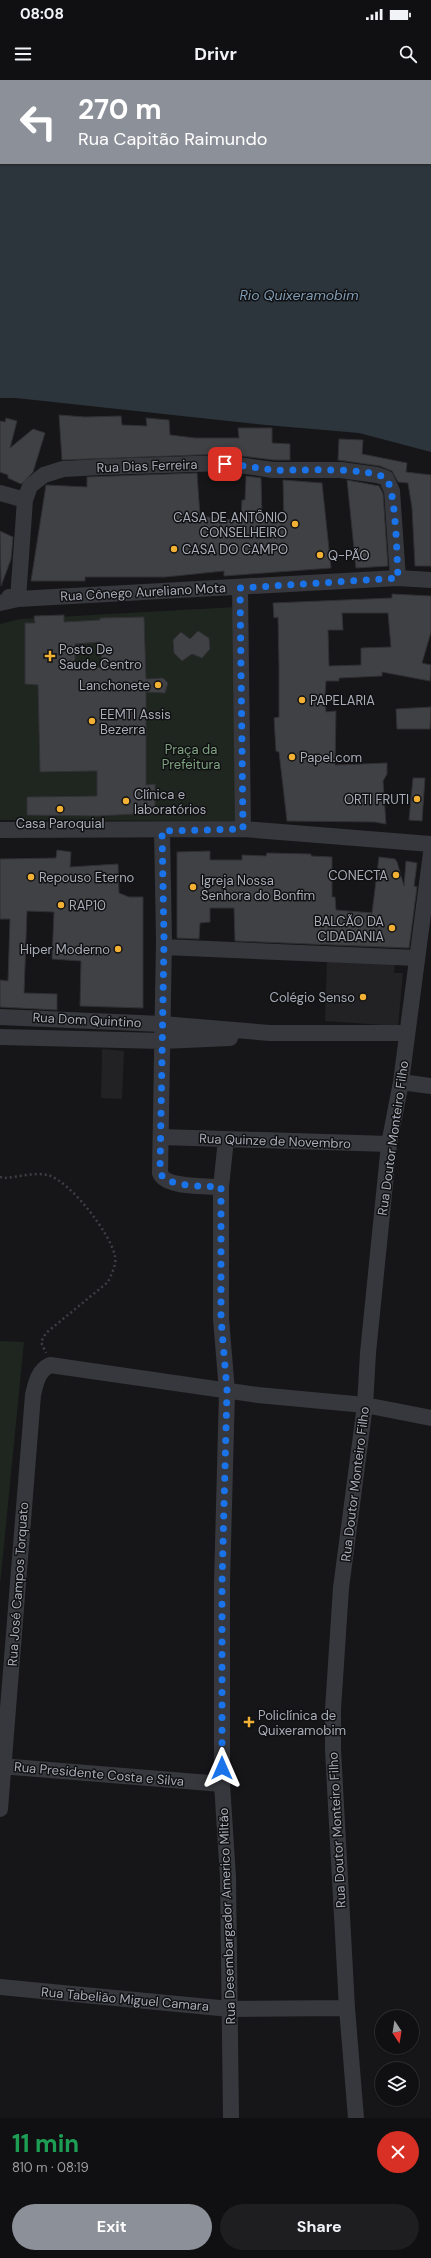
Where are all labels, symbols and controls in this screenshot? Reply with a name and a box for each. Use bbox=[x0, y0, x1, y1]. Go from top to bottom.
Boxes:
text: 08:08 bbox=[20, 4, 64, 24]
text: Drivr bbox=[194, 42, 237, 66]
icon: menu bbox=[12, 43, 34, 65]
icon: search bbox=[397, 43, 419, 65]
text: 270 m bbox=[78, 91, 161, 128]
icon: left bbox=[12, 96, 64, 148]
text: Rua Capitão Raimundo bbox=[78, 127, 267, 151]
water label: Rio Quixeramobim bbox=[239, 286, 359, 304]
pin bbox=[208, 447, 242, 481]
icon: arrive bbox=[214, 453, 236, 475]
street label: Rua Dias Ferreira bbox=[96, 456, 198, 476]
place label: CASA DE ANTÔNIO CONSELHEIRO bbox=[173, 509, 287, 541]
marker: CASA DE ANTÔNIO CONSELHEIRO bbox=[290, 519, 300, 529]
place label: CASA DO CAMPO bbox=[182, 541, 288, 558]
marker: CASA DO CAMPO bbox=[169, 544, 179, 554]
place label: Q-PÃO bbox=[328, 547, 370, 564]
marker: Q-PÃO bbox=[315, 550, 325, 560]
street label: Rua Cônego Aureliano Mota bbox=[60, 579, 226, 605]
place label: Posto De Saude Centro bbox=[59, 641, 142, 673]
marker: Posto De Saude Centro bbox=[44, 650, 56, 662]
place label: Lanchonete bbox=[79, 677, 150, 694]
marker: Lanchonete bbox=[153, 680, 163, 690]
place label: PAPELARIA bbox=[310, 692, 375, 709]
marker: PAPELARIA bbox=[297, 695, 307, 705]
place label: EEMTI Assis Bezerra bbox=[100, 706, 171, 738]
marker: EEMTI Assis Bezerra bbox=[87, 716, 97, 726]
park label: Praça da Prefeitura bbox=[162, 741, 220, 773]
place label: Papel.com bbox=[300, 749, 362, 766]
marker: Papel.com bbox=[287, 752, 297, 762]
place label: Clínica e laboratórios bbox=[134, 786, 206, 818]
place label: ORTI FRUTI bbox=[344, 791, 409, 808]
marker: ORTI FRUTI bbox=[412, 794, 422, 804]
marker: Clínica e laboratórios bbox=[121, 796, 131, 806]
marker: Casa Paroquial bbox=[55, 804, 65, 814]
place label: Casa Paroquial bbox=[16, 815, 104, 832]
place label: CONECTA bbox=[328, 867, 388, 884]
place label: Repouso Eterno bbox=[39, 869, 135, 886]
marker: CONECTA bbox=[391, 870, 401, 880]
marker: Repouso Eterno bbox=[26, 872, 36, 882]
place label: Igreja Nossa Senhora do Bonfim bbox=[201, 872, 315, 904]
marker: Igreja Nossa Senhora do Bonfim bbox=[188, 882, 198, 892]
place label: RAP10 bbox=[69, 897, 106, 914]
marker: RAP10 bbox=[56, 900, 66, 910]
place label: BALCÃO DA CIDADANIA bbox=[314, 913, 384, 945]
marker: BALCÃO DA CIDADANIA bbox=[387, 923, 397, 933]
place label: Hiper Moderno bbox=[20, 941, 110, 958]
marker: Hiper Moderno bbox=[113, 944, 123, 954]
place label: Colégio Senso bbox=[270, 989, 355, 1006]
marker: Colégio Senso bbox=[358, 992, 368, 1002]
street label: Rua Dom Quintino bbox=[32, 1009, 142, 1031]
street label: Rua Doutor Monteiro Filho bbox=[374, 1059, 412, 1216]
street label: Rua Quinze de Novembro bbox=[199, 1130, 351, 1152]
street label: Rua Doutor Monteiro Filho bbox=[337, 1405, 373, 1563]
street label: Rua José Campos Torquato bbox=[4, 1501, 32, 1667]
place label: Policlínica de Quixeramobim bbox=[258, 1707, 346, 1739]
marker: Policlínica de Quixeramobim bbox=[243, 1716, 255, 1728]
position arrow bbox=[201, 1747, 243, 1789]
street label: Rua Doutor Monteiro Filho bbox=[324, 1751, 350, 1908]
street label: Rua Presidente Costa e Silva bbox=[13, 1758, 185, 1790]
street label: Rua Desembargador Americo Miltão bbox=[215, 1807, 239, 2025]
street label: Rua Tabelião Miguel Camara bbox=[40, 1983, 210, 2015]
north arrow bbox=[375, 2010, 419, 2054]
map controls bbox=[375, 2010, 419, 2106]
button: layers bbox=[375, 2062, 419, 2106]
text: 11 min bbox=[12, 2128, 79, 2159]
button: close bbox=[377, 2131, 419, 2173]
text: 810 m · 08:19 bbox=[12, 2159, 89, 2176]
button: Exit bbox=[12, 2204, 212, 2250]
button: Share bbox=[220, 2204, 419, 2250]

